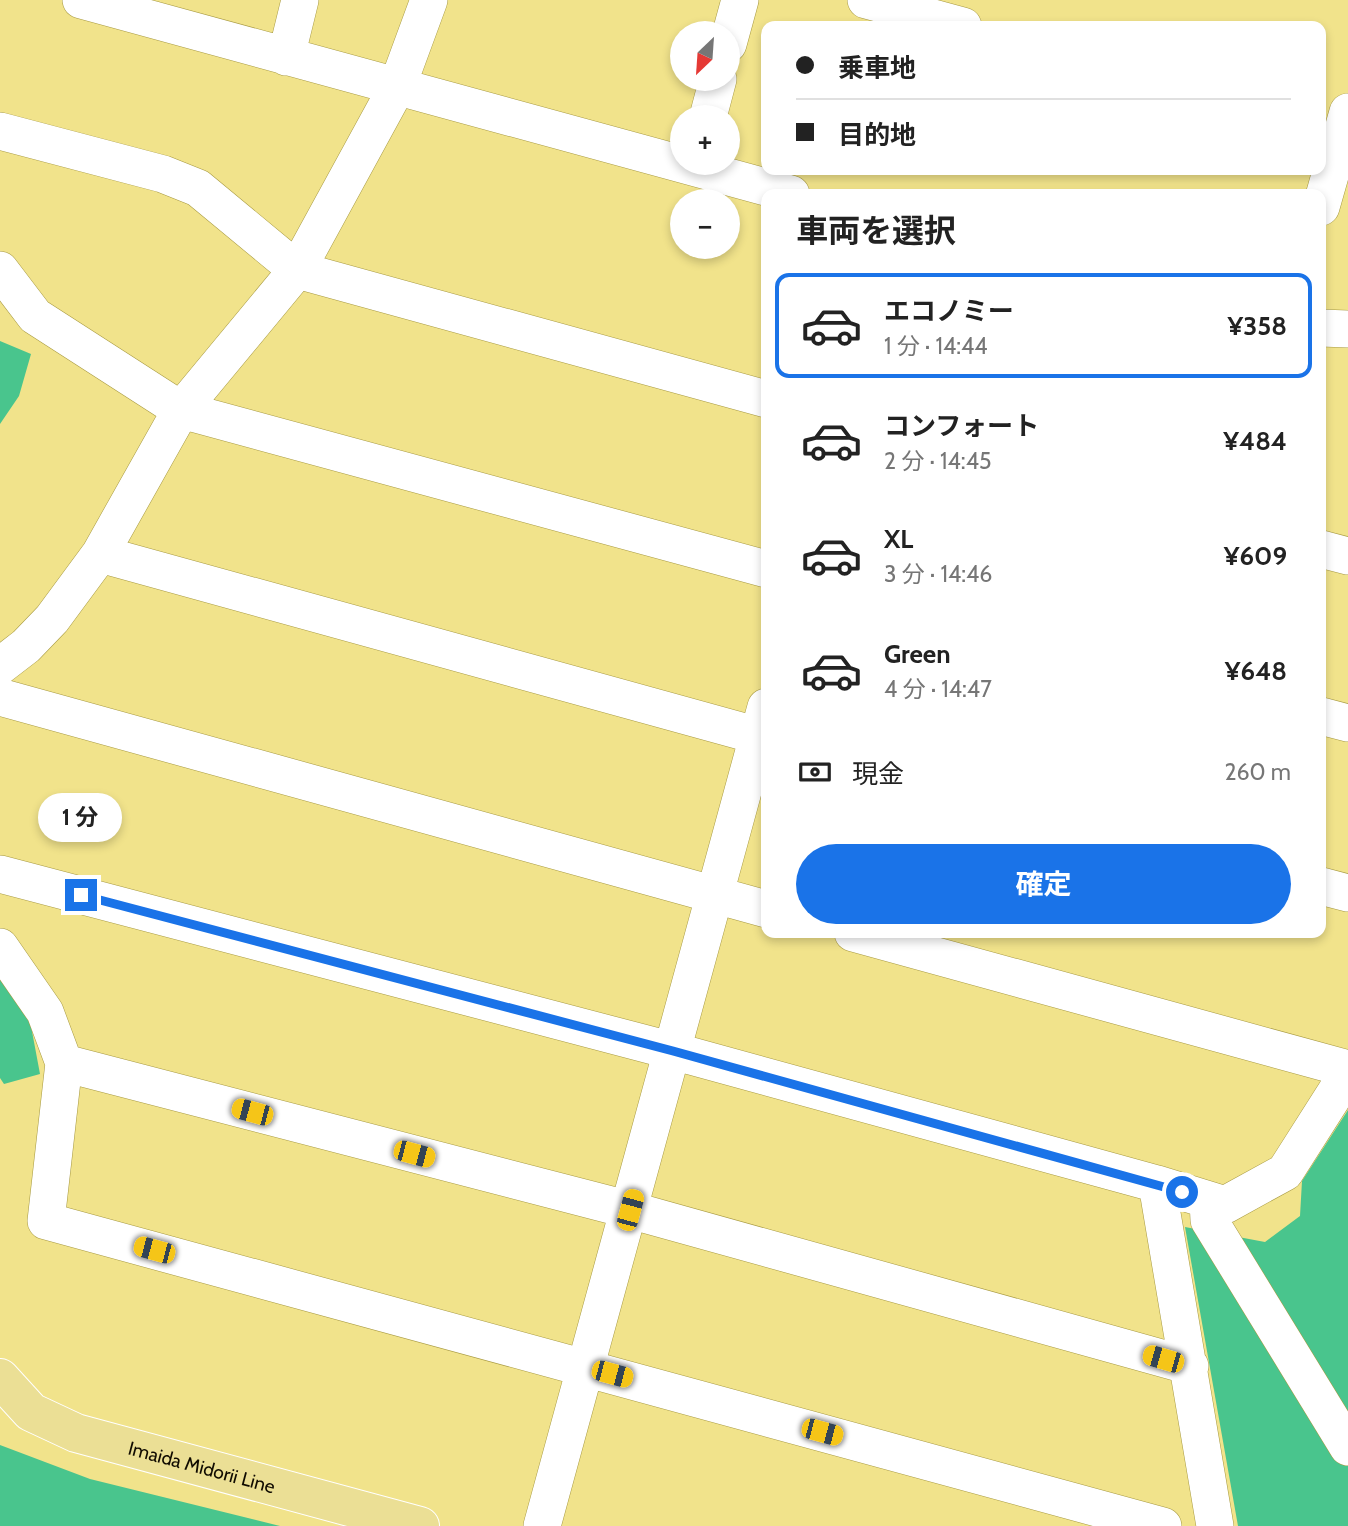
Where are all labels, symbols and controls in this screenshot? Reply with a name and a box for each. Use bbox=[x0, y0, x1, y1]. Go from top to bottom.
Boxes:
north arrow bbox=[670, 21, 740, 91]
map controls bbox=[670, 21, 740, 259]
text: 乗車地 bbox=[838, 52, 916, 84]
button: + bbox=[670, 105, 740, 175]
text: 目的地 bbox=[838, 119, 916, 151]
button: − bbox=[670, 189, 740, 259]
text: 車両を選択 bbox=[796, 211, 956, 250]
icon: car bbox=[800, 294, 863, 357]
text: エコノミー bbox=[884, 295, 1014, 327]
text: ¥358 bbox=[1228, 310, 1287, 342]
text: 1 分 · 14:44 bbox=[884, 332, 988, 360]
icon: car bbox=[800, 409, 863, 472]
text: コンフォート bbox=[884, 410, 1039, 442]
text: ¥484 bbox=[1223, 425, 1287, 457]
text: 2 分 · 14:45 bbox=[884, 447, 991, 475]
text: XL bbox=[884, 523, 913, 555]
icon: car bbox=[800, 524, 863, 587]
text: ¥609 bbox=[1224, 540, 1287, 572]
text: 3 分 · 14:46 bbox=[884, 560, 992, 588]
text: Green bbox=[884, 638, 951, 670]
icon: car bbox=[800, 639, 863, 702]
text: ¥648 bbox=[1225, 655, 1287, 687]
text: 4 分 · 14:47 bbox=[884, 675, 992, 703]
icon: cash bbox=[796, 753, 834, 791]
text: 現金 bbox=[852, 758, 904, 790]
text: 260 m bbox=[1224, 758, 1291, 786]
callout: 1 分 bbox=[39, 794, 123, 842]
text: 1 分 bbox=[62, 803, 98, 831]
button: 確定 bbox=[796, 844, 1291, 924]
route end bbox=[65, 879, 97, 911]
car bbox=[229, 1096, 276, 1128]
car bbox=[391, 1138, 438, 1170]
route start bbox=[1166, 1176, 1198, 1208]
car bbox=[615, 1187, 646, 1233]
car bbox=[131, 1234, 178, 1266]
car bbox=[1140, 1343, 1187, 1375]
car bbox=[589, 1358, 636, 1390]
car bbox=[799, 1416, 846, 1448]
street label: Imaida Midorii Line bbox=[126, 1437, 278, 1498]

